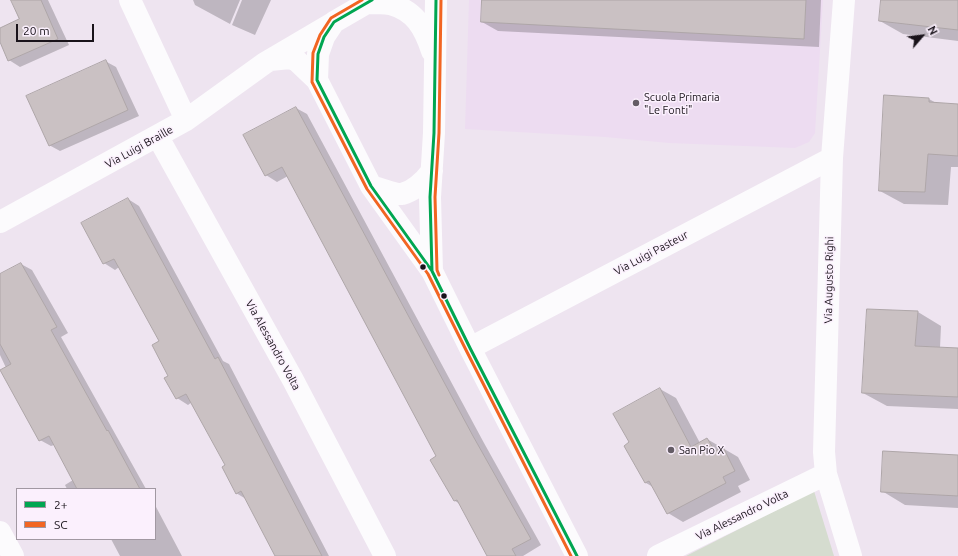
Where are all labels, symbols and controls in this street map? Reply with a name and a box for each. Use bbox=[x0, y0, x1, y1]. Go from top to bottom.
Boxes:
scale bar bbox=[18, 16, 96, 42]
north arrow bbox=[902, 16, 942, 56]
text: 20 m bbox=[23, 24, 50, 37]
text: N bbox=[925, 24, 940, 37]
place label: Scuola Primaria "Le Fonti" bbox=[644, 90, 720, 116]
marker: Scuola Primaria "Le Fonti" bbox=[631, 98, 641, 108]
street label: Via Luigi Braille bbox=[103, 123, 175, 171]
street label: Via Luigi Pasteur bbox=[612, 228, 690, 278]
street label: Via Augusto Righi bbox=[822, 236, 836, 324]
unlabelled marker bbox=[418, 262, 428, 272]
unlabelled marker bbox=[439, 291, 449, 301]
street label: Via Alessandro Volta bbox=[243, 298, 303, 392]
place label: San Pio X bbox=[679, 443, 724, 457]
marker: San Pio X bbox=[666, 445, 676, 455]
street label: Via Alessandro Volta bbox=[694, 487, 790, 543]
legend bbox=[16, 488, 156, 540]
text: 2+ bbox=[54, 498, 68, 511]
text: SC bbox=[54, 518, 68, 531]

